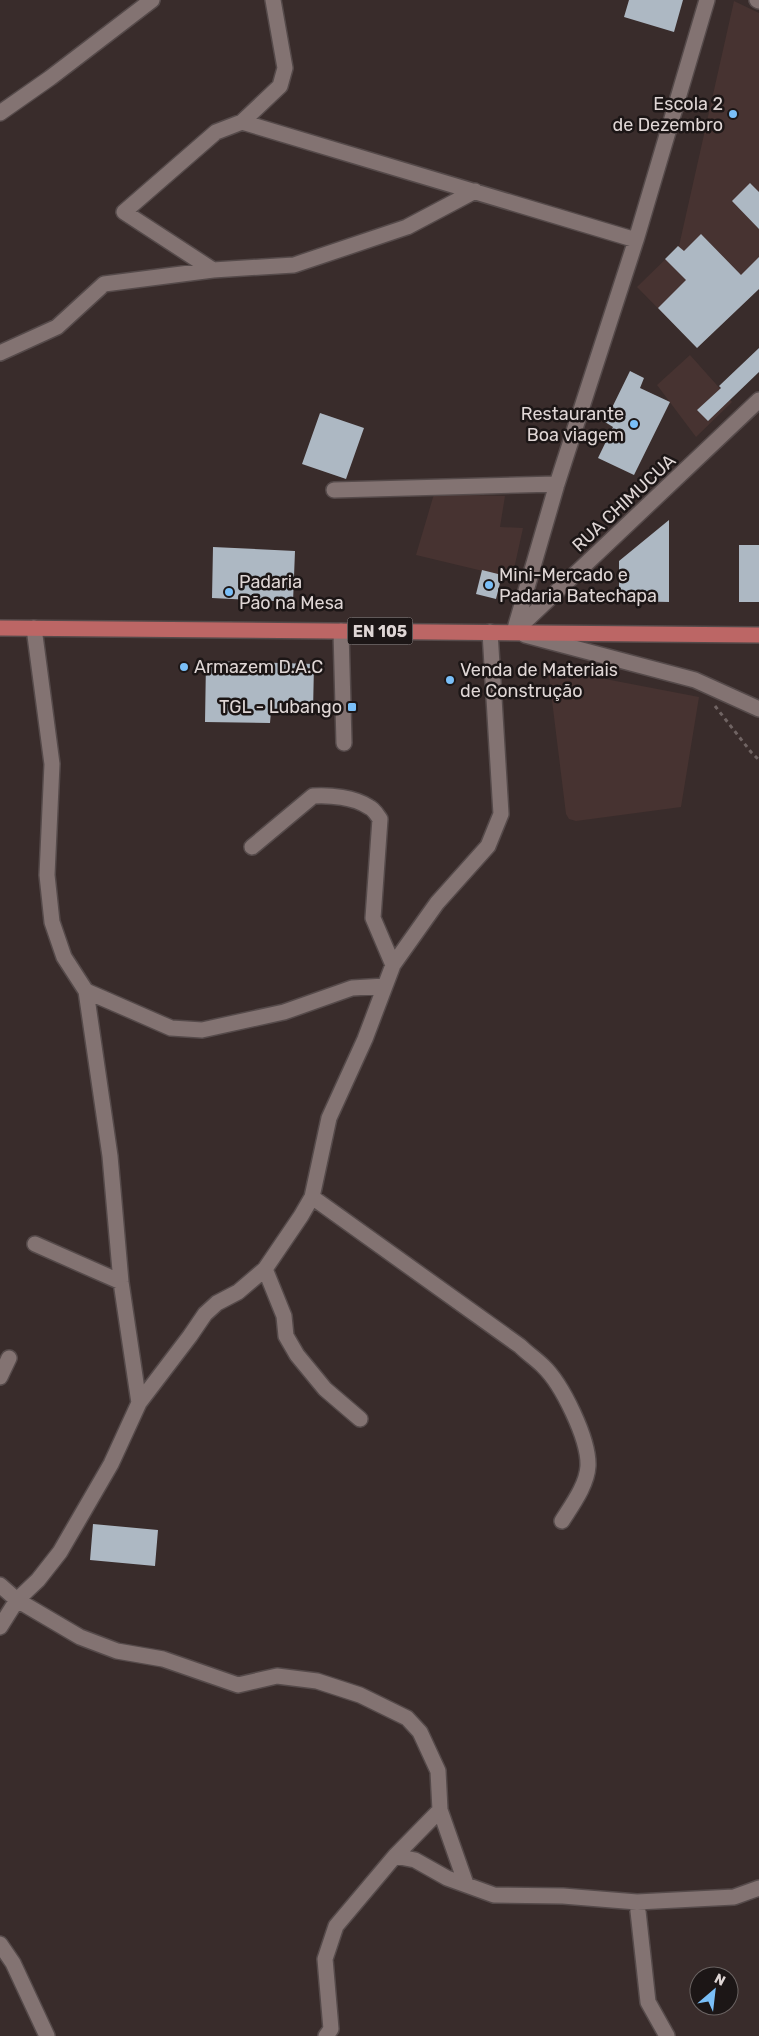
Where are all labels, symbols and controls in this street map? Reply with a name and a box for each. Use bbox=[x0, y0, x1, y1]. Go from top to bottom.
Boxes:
place label: Escola 2 de Dezembro bbox=[612, 93, 723, 136]
marker: Escola 2 de Dezembro bbox=[727, 108, 739, 120]
place label: Restaurante Boa viagem bbox=[521, 403, 624, 446]
marker: Restaurante Boa viagem bbox=[628, 418, 640, 430]
street label: RUA CHIMUCUA bbox=[568, 450, 680, 556]
place label: Mini-Mercado e Padaria Batechapa bbox=[499, 564, 657, 607]
place label: Padaria Pão na Mesa bbox=[239, 571, 344, 614]
marker: Mini-Mercado e Padaria Batechapa bbox=[483, 579, 495, 591]
marker: Padaria Pão na Mesa bbox=[223, 586, 235, 598]
road number: EN 105 bbox=[348, 618, 412, 644]
place label: Armazem D.A.C bbox=[194, 656, 323, 678]
place label: Venda de Materiais de Construção bbox=[460, 659, 618, 702]
marker: Armazem D.A.C bbox=[178, 661, 190, 673]
marker: Venda de Materiais de Construção bbox=[444, 674, 456, 686]
place label: TGL - Lubango bbox=[219, 696, 342, 718]
marker: TGL - Lubango bbox=[346, 701, 358, 713]
north arrow bbox=[689, 1966, 739, 2016]
text: N bbox=[711, 1970, 728, 1990]

